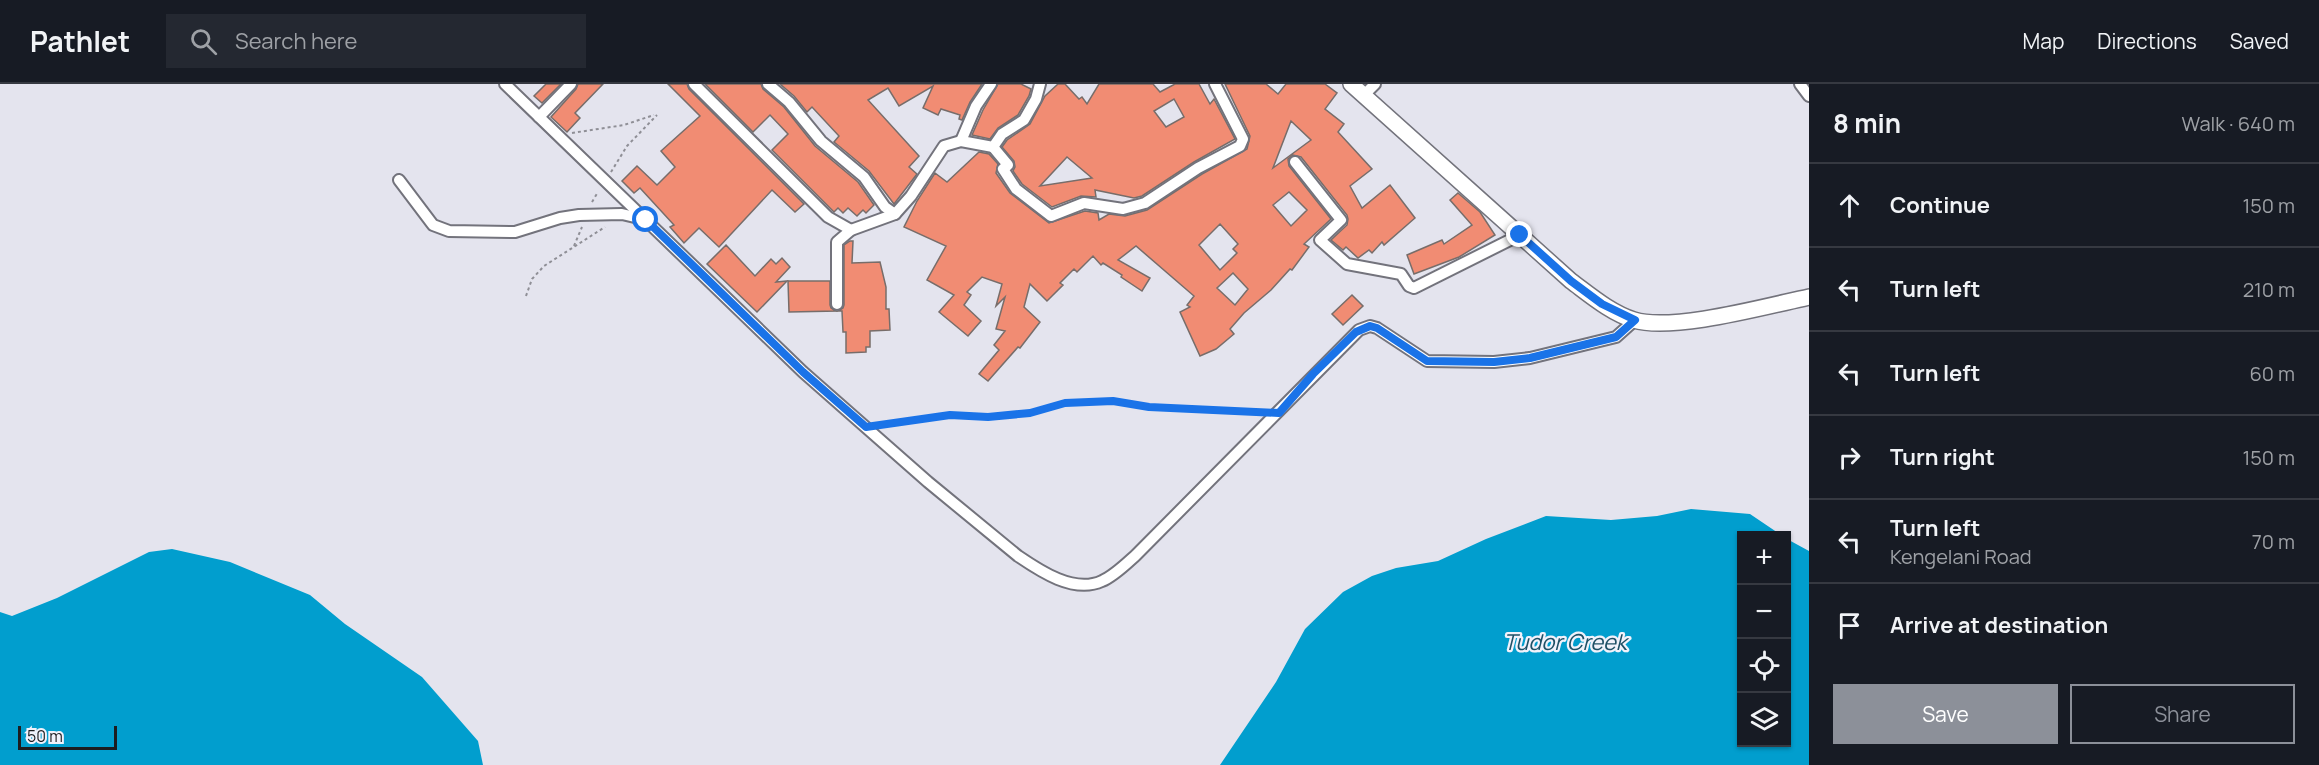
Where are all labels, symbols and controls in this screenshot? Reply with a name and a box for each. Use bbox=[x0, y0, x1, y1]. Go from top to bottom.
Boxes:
search box bbox=[166, 14, 586, 68]
text: Pathlet bbox=[30, 22, 130, 60]
icon: search bbox=[187, 25, 220, 58]
text: Search here bbox=[235, 26, 357, 56]
text: Map bbox=[2023, 27, 2064, 55]
text: Directions bbox=[2097, 27, 2197, 55]
text: Saved bbox=[2230, 27, 2289, 55]
text: 8 min bbox=[1833, 105, 1901, 141]
text: Walk · 640 m bbox=[2182, 110, 2295, 137]
icon: ahead bbox=[1833, 189, 1866, 222]
text: Continue bbox=[1890, 190, 1990, 220]
text: 150 m bbox=[2242, 192, 2295, 219]
route start bbox=[632, 206, 658, 232]
route end bbox=[1506, 221, 1532, 247]
icon: left bbox=[1833, 273, 1866, 306]
text: Turn left bbox=[1890, 274, 1980, 304]
text: 210 m bbox=[2243, 276, 2295, 303]
icon: left bbox=[1833, 357, 1866, 390]
text: Turn left bbox=[1890, 358, 1980, 388]
text: 60 m bbox=[2249, 360, 2295, 387]
icon: right bbox=[1833, 441, 1866, 474]
text: Turn right bbox=[1890, 442, 1995, 472]
text: 150 m bbox=[2242, 444, 2295, 471]
text: Turn left bbox=[1890, 513, 1980, 543]
icon: left bbox=[1833, 525, 1866, 558]
text: 70 m bbox=[2252, 528, 2295, 555]
map controls bbox=[1737, 531, 1791, 747]
button: + bbox=[1737, 531, 1791, 585]
text: Kengelani Road bbox=[1890, 543, 2032, 570]
button: − bbox=[1737, 585, 1791, 639]
icon: arrive bbox=[1833, 609, 1866, 642]
text: Arrive at destination bbox=[1890, 610, 2108, 640]
water label: Tudor Creek bbox=[1503, 627, 1630, 657]
button: locate bbox=[1737, 639, 1791, 693]
button: Save bbox=[1833, 684, 2058, 744]
button: Share bbox=[2070, 684, 2295, 744]
button: layers bbox=[1737, 693, 1791, 747]
scale bar bbox=[18, 723, 117, 750]
text: 50 m bbox=[27, 725, 63, 747]

